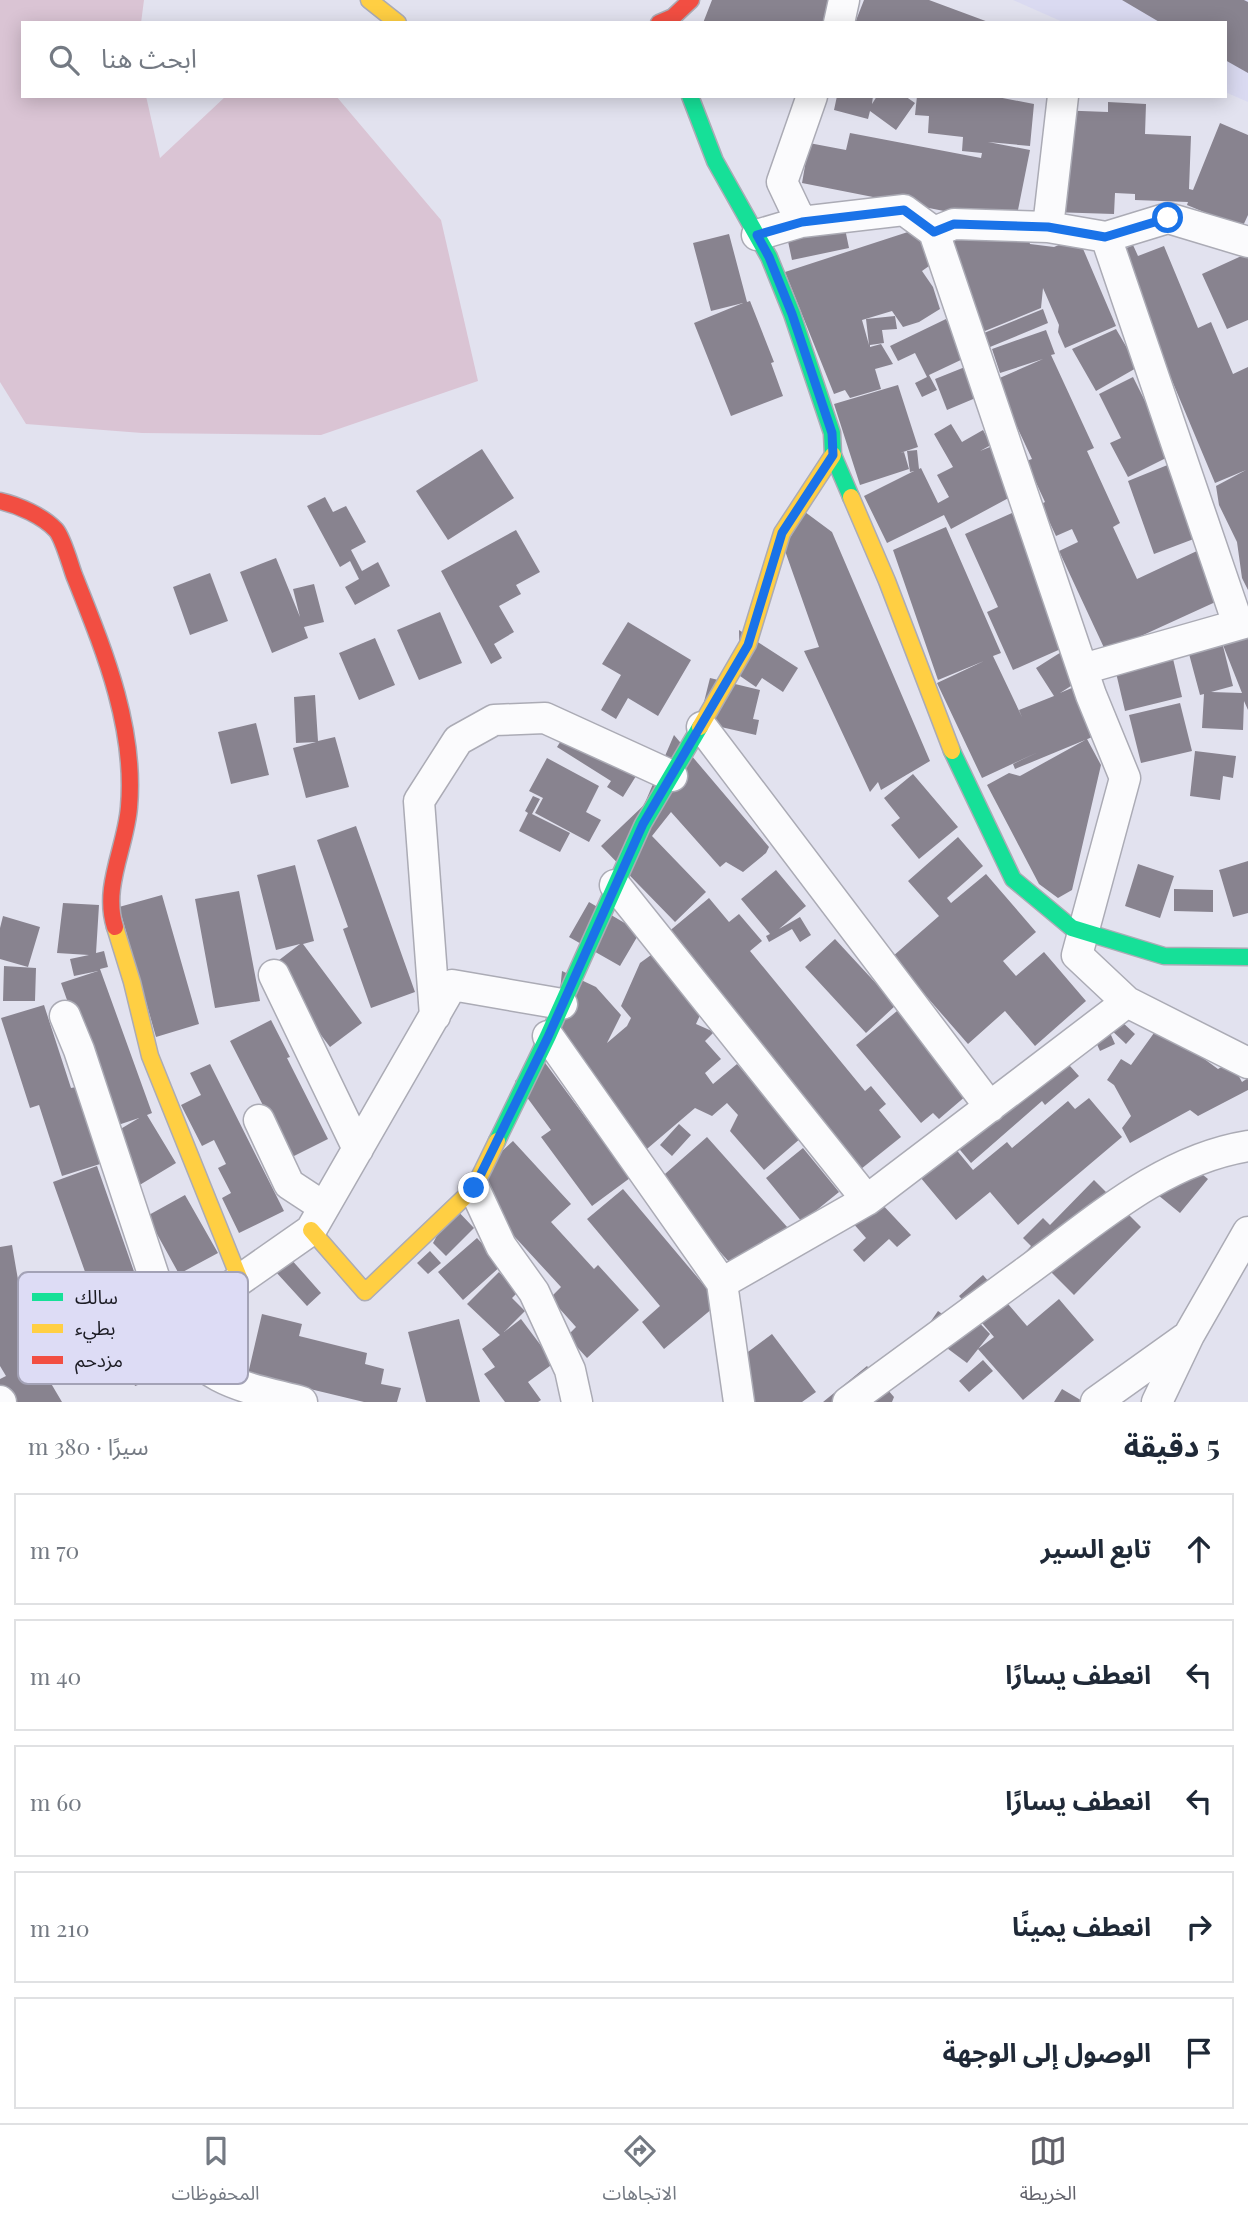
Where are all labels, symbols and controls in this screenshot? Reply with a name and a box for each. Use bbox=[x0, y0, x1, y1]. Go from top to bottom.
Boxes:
search box bbox=[21, 21, 1227, 98]
text: ابحث هنا bbox=[101, 40, 197, 75]
icon: search bbox=[45, 41, 83, 79]
route start bbox=[1152, 202, 1183, 233]
route end bbox=[458, 1172, 489, 1203]
legend bbox=[18, 1272, 248, 1384]
text: سالك bbox=[75, 1283, 118, 1309]
text: بطيء bbox=[75, 1314, 115, 1343]
text: مزدحم bbox=[75, 1346, 123, 1375]
text: 5 دقيقة bbox=[1124, 1425, 1220, 1465]
text: سيرًا · 380 m bbox=[28, 1430, 148, 1461]
text: تابع السير bbox=[1041, 1530, 1151, 1565]
icon: ahead bbox=[1180, 1530, 1218, 1568]
text: 70 m bbox=[30, 1534, 79, 1565]
text: انعطف يسارًا bbox=[1005, 1656, 1151, 1691]
icon: left bbox=[1180, 1656, 1218, 1694]
text: 40 m bbox=[30, 1660, 81, 1691]
text: انعطف يسارًا bbox=[1005, 1782, 1151, 1817]
icon: left bbox=[1180, 1782, 1218, 1820]
text: 60 m bbox=[30, 1786, 82, 1817]
text: انعطف يمينًا bbox=[1012, 1908, 1151, 1943]
icon: right bbox=[1180, 1908, 1218, 1946]
text: 210 m bbox=[30, 1912, 90, 1943]
text: الوصول إلى الوجهة bbox=[943, 2034, 1151, 2069]
icon: arrive bbox=[1180, 2034, 1218, 2072]
tab: المحفوظات bbox=[171, 2132, 260, 2214]
tab: الاتجاهات bbox=[603, 2132, 677, 2214]
tab: الخريطة bbox=[1020, 2132, 1077, 2214]

